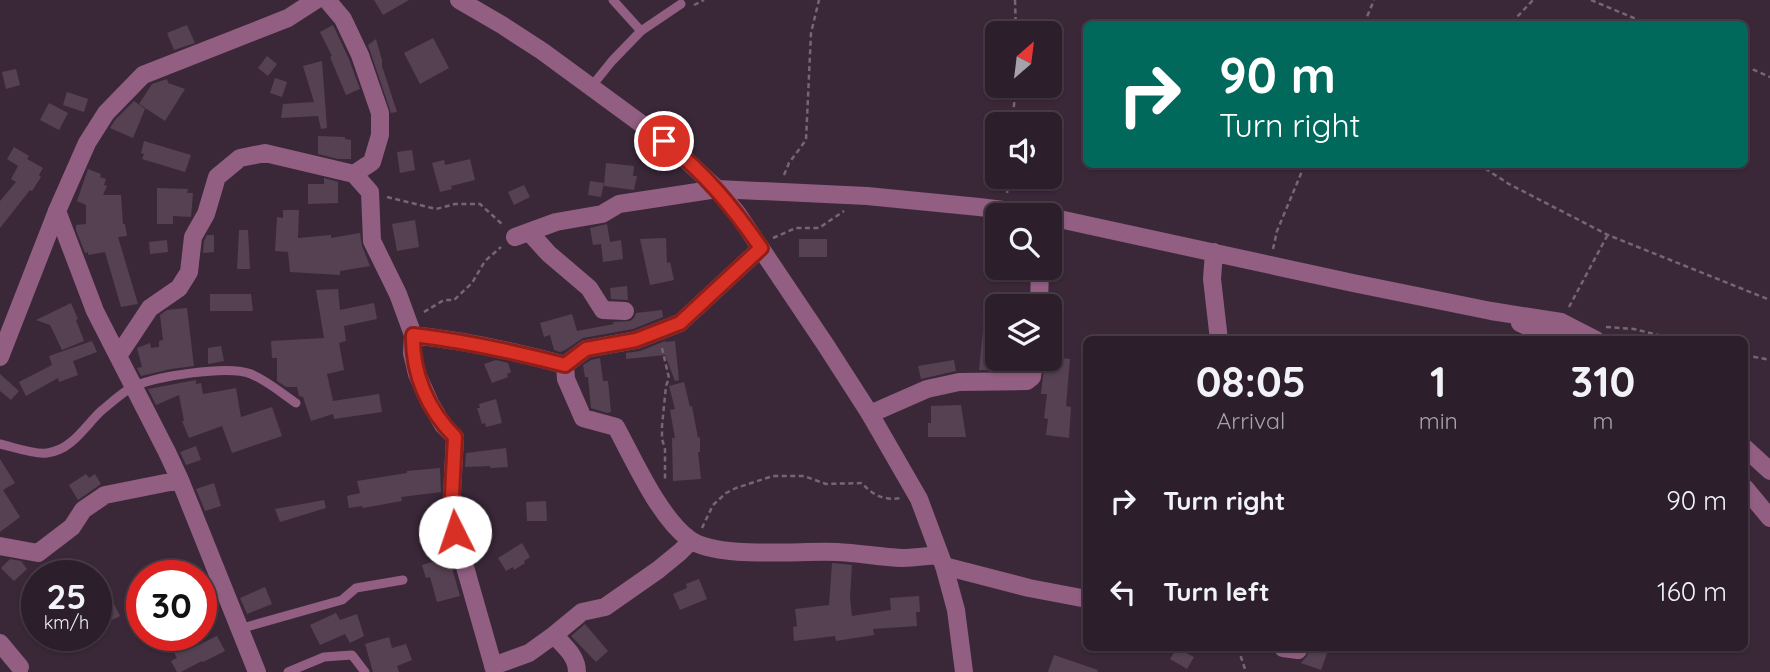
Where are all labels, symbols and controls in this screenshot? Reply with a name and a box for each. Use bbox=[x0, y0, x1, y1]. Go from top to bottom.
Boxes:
north arrow bbox=[985, 21, 1062, 98]
map controls bbox=[985, 21, 1062, 371]
text: 90 m bbox=[1219, 44, 1336, 105]
icon: right bbox=[1104, 49, 1195, 140]
text: Turn right bbox=[1219, 105, 1360, 145]
pin bbox=[634, 111, 694, 171]
button: sound bbox=[985, 112, 1062, 189]
icon: arrive bbox=[645, 122, 683, 160]
button: search bbox=[985, 203, 1062, 280]
button: layers bbox=[985, 294, 1062, 371]
text: 08:05 bbox=[1196, 355, 1306, 408]
text: 1 bbox=[1430, 355, 1446, 408]
text: 310 bbox=[1571, 355, 1635, 408]
text: Arrival bbox=[1216, 406, 1285, 435]
text: min bbox=[1419, 406, 1458, 435]
text: m bbox=[1592, 406, 1613, 435]
icon: right bbox=[1104, 482, 1142, 520]
text: Turn right bbox=[1163, 484, 1285, 517]
text: 90 m bbox=[1666, 484, 1727, 517]
position arrow bbox=[418, 495, 492, 569]
speed limit sign: 30 bbox=[126, 560, 217, 651]
icon: left bbox=[1104, 573, 1142, 611]
text: 25 bbox=[46, 574, 87, 618]
text: Turn left bbox=[1163, 575, 1270, 608]
text: 160 m bbox=[1657, 575, 1727, 608]
text: km/h bbox=[44, 611, 89, 634]

